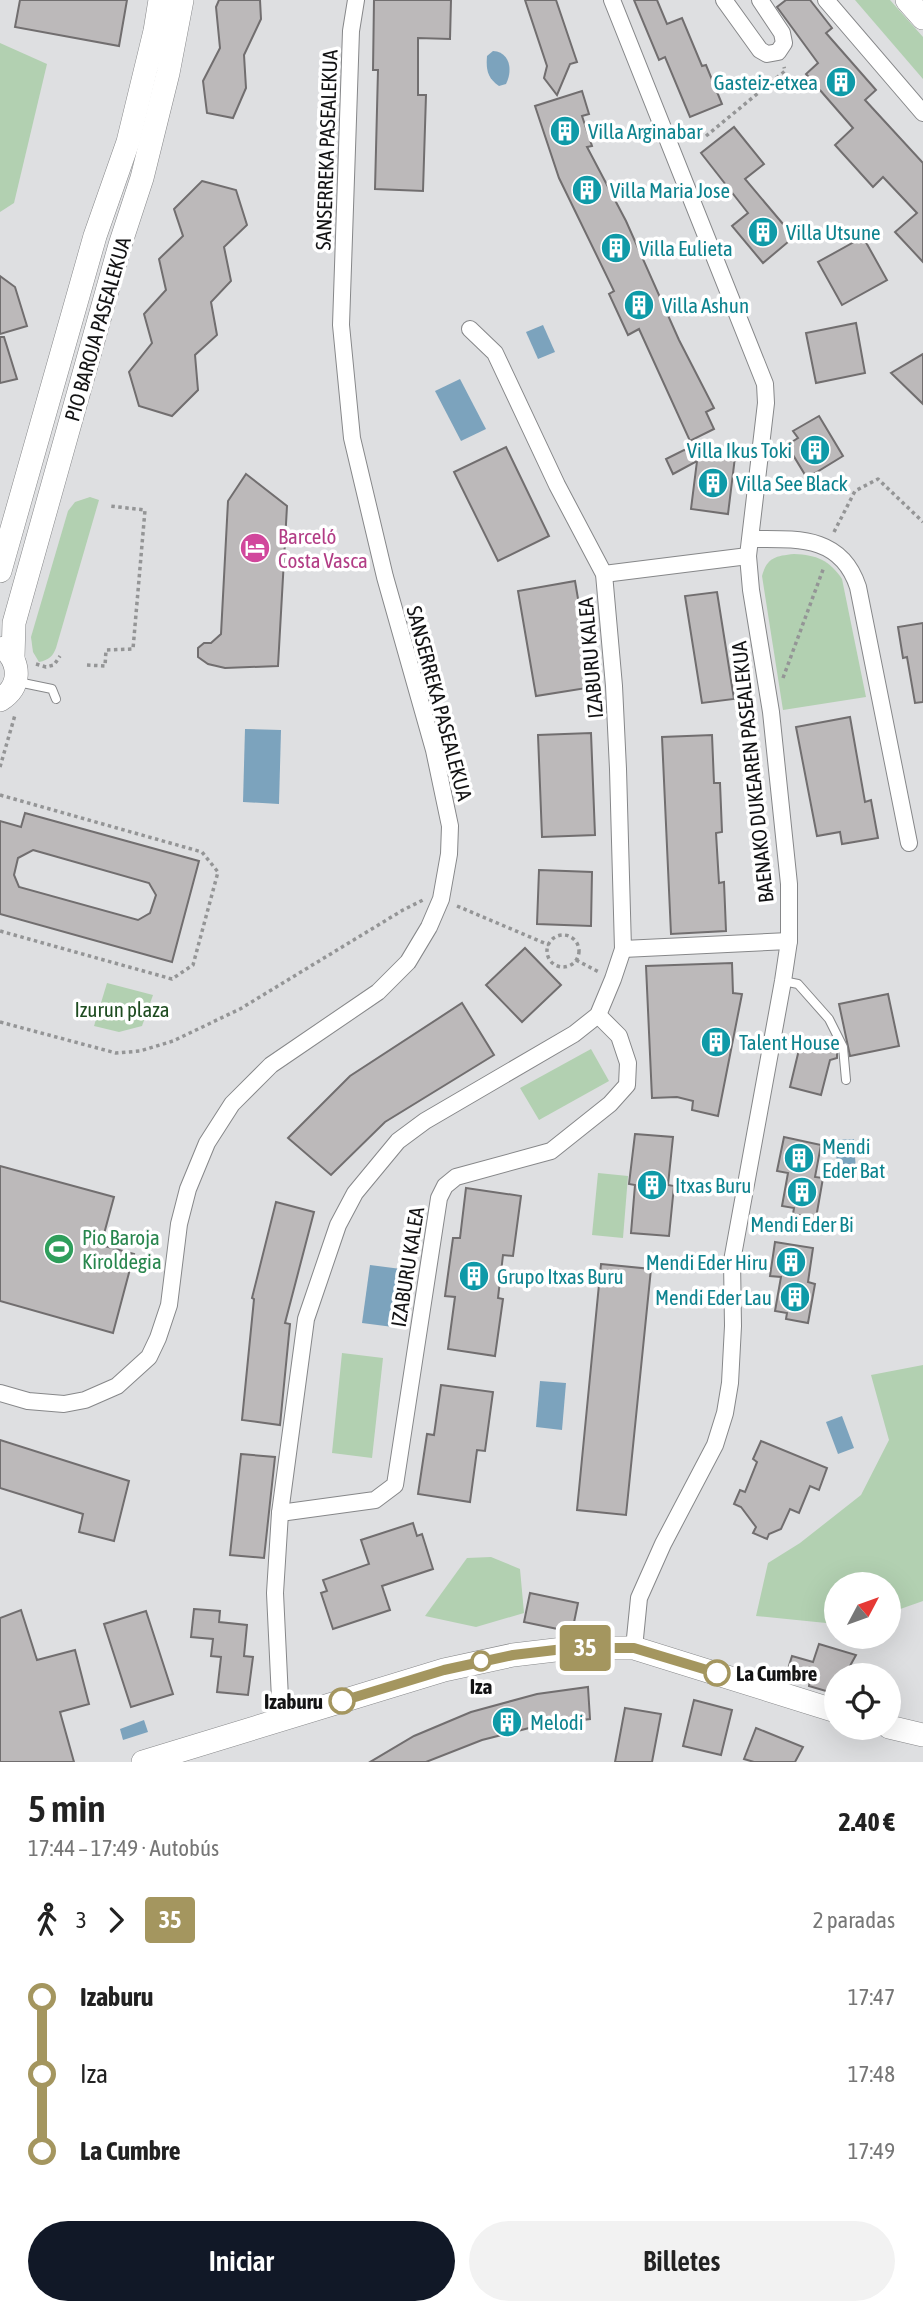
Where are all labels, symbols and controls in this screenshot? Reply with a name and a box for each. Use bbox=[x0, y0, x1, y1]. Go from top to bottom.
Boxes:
street label: SANSERREKA PASEALEKUA bbox=[311, 49, 342, 251]
building icon: Gasteiz-etxea bbox=[824, 65, 858, 99]
place label: Gasteiz-etxea bbox=[714, 70, 818, 94]
building icon: Villa Arginabar bbox=[548, 114, 582, 148]
place label: Villa Arginabar bbox=[588, 119, 703, 143]
building icon: Villa Maria Jose bbox=[570, 173, 604, 207]
place label: Villa Maria Jose bbox=[610, 178, 730, 202]
building icon: Villa Utsune bbox=[746, 215, 780, 249]
place label: Villa Utsune bbox=[786, 220, 881, 244]
building icon: Villa Eulieta bbox=[599, 231, 633, 265]
street label: PIO BAROJA PASEALEKUA bbox=[59, 233, 135, 424]
place label: Villa Eulieta bbox=[639, 236, 733, 260]
building icon: Villa Ashun bbox=[622, 288, 656, 322]
place label: Villa Ashun bbox=[662, 293, 749, 317]
building icon: Villa Ikus Toki bbox=[798, 433, 832, 467]
place label: Villa Ikus Toki bbox=[687, 438, 792, 462]
building icon: Villa See Black bbox=[696, 466, 730, 500]
place label: Villa See Black bbox=[736, 471, 848, 495]
place label: Barceló Costa Vasca bbox=[278, 524, 368, 572]
hotel icon: Barceló Costa Vasca bbox=[238, 531, 272, 565]
street label: IZABURU KALEA bbox=[573, 596, 607, 719]
street label: SANSERREKA PASEALEKUA bbox=[402, 603, 478, 804]
street label: BAENAKO DUKEAREN PASEALEKUA bbox=[726, 639, 778, 904]
park label: Izurun plaza bbox=[74, 997, 170, 1021]
building icon: Talent House bbox=[699, 1025, 733, 1059]
place label: Talent House bbox=[739, 1030, 840, 1054]
place label: Mendi Eder Bat bbox=[822, 1134, 885, 1182]
building icon: Mendi Eder Bat bbox=[782, 1141, 816, 1175]
building icon: Itxas Buru bbox=[635, 1168, 669, 1202]
place label: Itxas Buru bbox=[675, 1173, 751, 1197]
building icon: Mendi Eder Bi bbox=[785, 1175, 819, 1209]
street label: IZABURU KALEA bbox=[386, 1205, 428, 1329]
place label: Mendi Eder Bi bbox=[750, 1212, 854, 1236]
place label: Pio Baroja Kiroldegia bbox=[82, 1225, 162, 1273]
sports icon: Pio Baroja Kiroldegia bbox=[42, 1232, 76, 1266]
building icon: Mendi Eder Hiru bbox=[774, 1245, 808, 1279]
place label: Mendi Eder Hiru bbox=[646, 1250, 768, 1274]
building icon: Grupo Itxas Buru bbox=[457, 1259, 491, 1293]
place label: Grupo Itxas Buru bbox=[497, 1264, 624, 1288]
building icon: Mendi Eder Lau bbox=[778, 1280, 812, 1314]
place label: Mendi Eder Lau bbox=[655, 1285, 772, 1309]
north arrow bbox=[824, 1572, 901, 1648]
map controls bbox=[824, 1572, 901, 1740]
line badge: 35 bbox=[554, 1625, 616, 1671]
text: 35 bbox=[574, 1634, 596, 1661]
marker: Iza bbox=[471, 1651, 491, 1671]
marker: La Cumbre bbox=[704, 1660, 730, 1686]
place label: La Cumbre bbox=[736, 1661, 817, 1685]
button: locate bbox=[824, 1663, 901, 1740]
place label: Iza bbox=[470, 1674, 493, 1698]
marker: Izaburu bbox=[329, 1688, 355, 1714]
place label: Izaburu bbox=[264, 1689, 323, 1713]
building icon: Melodi bbox=[490, 1705, 524, 1739]
place label: Melodi bbox=[530, 1710, 584, 1734]
text: 5 min bbox=[28, 1787, 106, 1830]
text: 2.40 € bbox=[838, 1807, 895, 1837]
text: 17:44 – 17:49 · Autobús bbox=[28, 1835, 219, 1861]
icon: walk bbox=[28, 1901, 66, 1939]
icon: forward bbox=[97, 1901, 135, 1939]
text: 35 bbox=[159, 1906, 181, 1933]
text: 3 bbox=[76, 1907, 87, 1933]
text: 2 paradas bbox=[813, 1907, 895, 1933]
text: Izaburu bbox=[80, 1982, 153, 2012]
text: 17:47 bbox=[848, 1984, 895, 2010]
text: Iza bbox=[80, 2059, 108, 2089]
text: 17:48 bbox=[848, 2061, 895, 2087]
text: La Cumbre bbox=[80, 2136, 181, 2166]
text: 17:49 bbox=[848, 2138, 895, 2164]
button: Iniciar bbox=[28, 2221, 455, 2301]
button: Billetes bbox=[469, 2221, 895, 2301]

